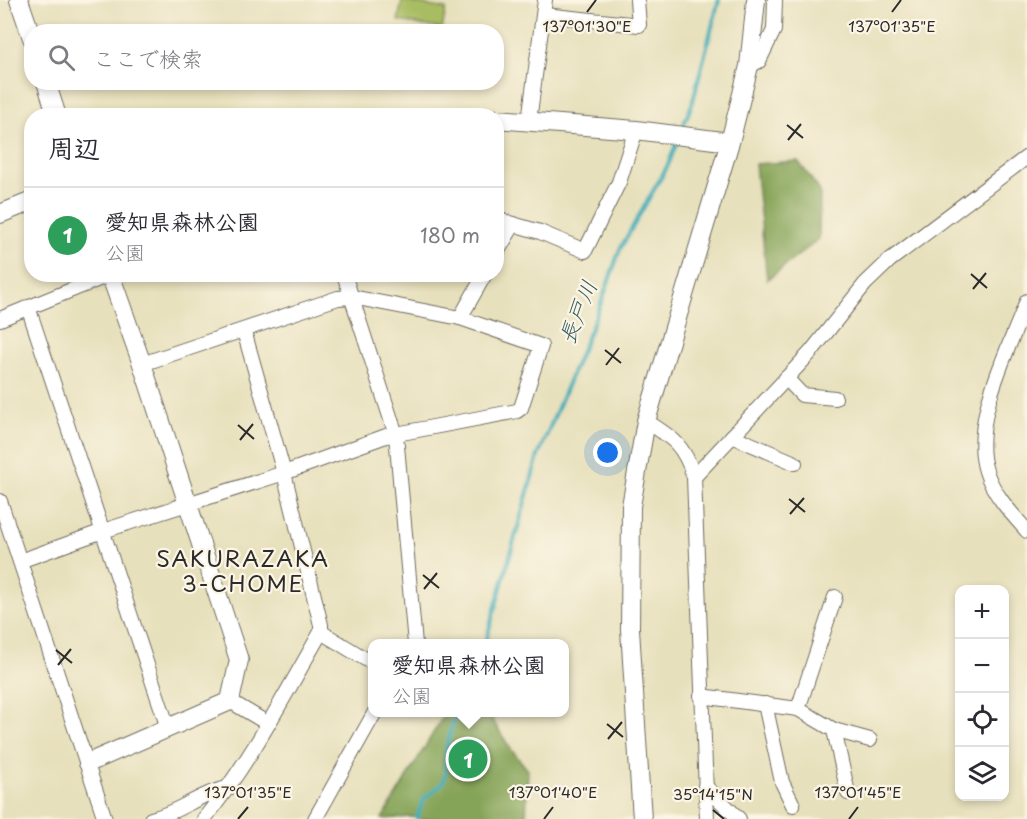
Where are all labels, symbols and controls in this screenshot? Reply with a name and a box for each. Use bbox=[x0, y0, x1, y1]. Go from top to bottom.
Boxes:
text: 137°01'30"E bbox=[543, 14, 631, 37]
text: 137°01'35"E bbox=[848, 14, 936, 37]
search box bbox=[24, 24, 504, 90]
icon: search bbox=[45, 41, 78, 74]
text: ここで検索 bbox=[93, 41, 203, 74]
text: 周辺 bbox=[48, 128, 100, 167]
text: 愛知県森林公園 bbox=[105, 204, 259, 237]
text: 1 bbox=[63, 220, 72, 250]
text: 180 m bbox=[420, 220, 480, 250]
text: 公園 bbox=[105, 237, 145, 267]
water label: 長戸川 bbox=[549, 275, 604, 348]
your location bbox=[593, 438, 622, 467]
district label: SAKURAZAKA 3-CHOME bbox=[156, 541, 330, 599]
map controls bbox=[955, 585, 1009, 801]
button: + bbox=[955, 585, 1009, 639]
popup bbox=[368, 639, 569, 717]
button: − bbox=[955, 639, 1009, 693]
text: 愛知県森林公園 bbox=[391, 647, 546, 680]
text: 公園 bbox=[391, 680, 431, 710]
button: locate bbox=[955, 693, 1009, 747]
pin: 1 bbox=[448, 736, 488, 782]
button: layers bbox=[955, 747, 1009, 801]
text: 137°01'35"E bbox=[204, 780, 292, 803]
text: 137°01'40"E bbox=[509, 780, 597, 803]
text: 137°01'45"E bbox=[814, 780, 902, 803]
text: 35°14'15"N bbox=[673, 782, 753, 805]

